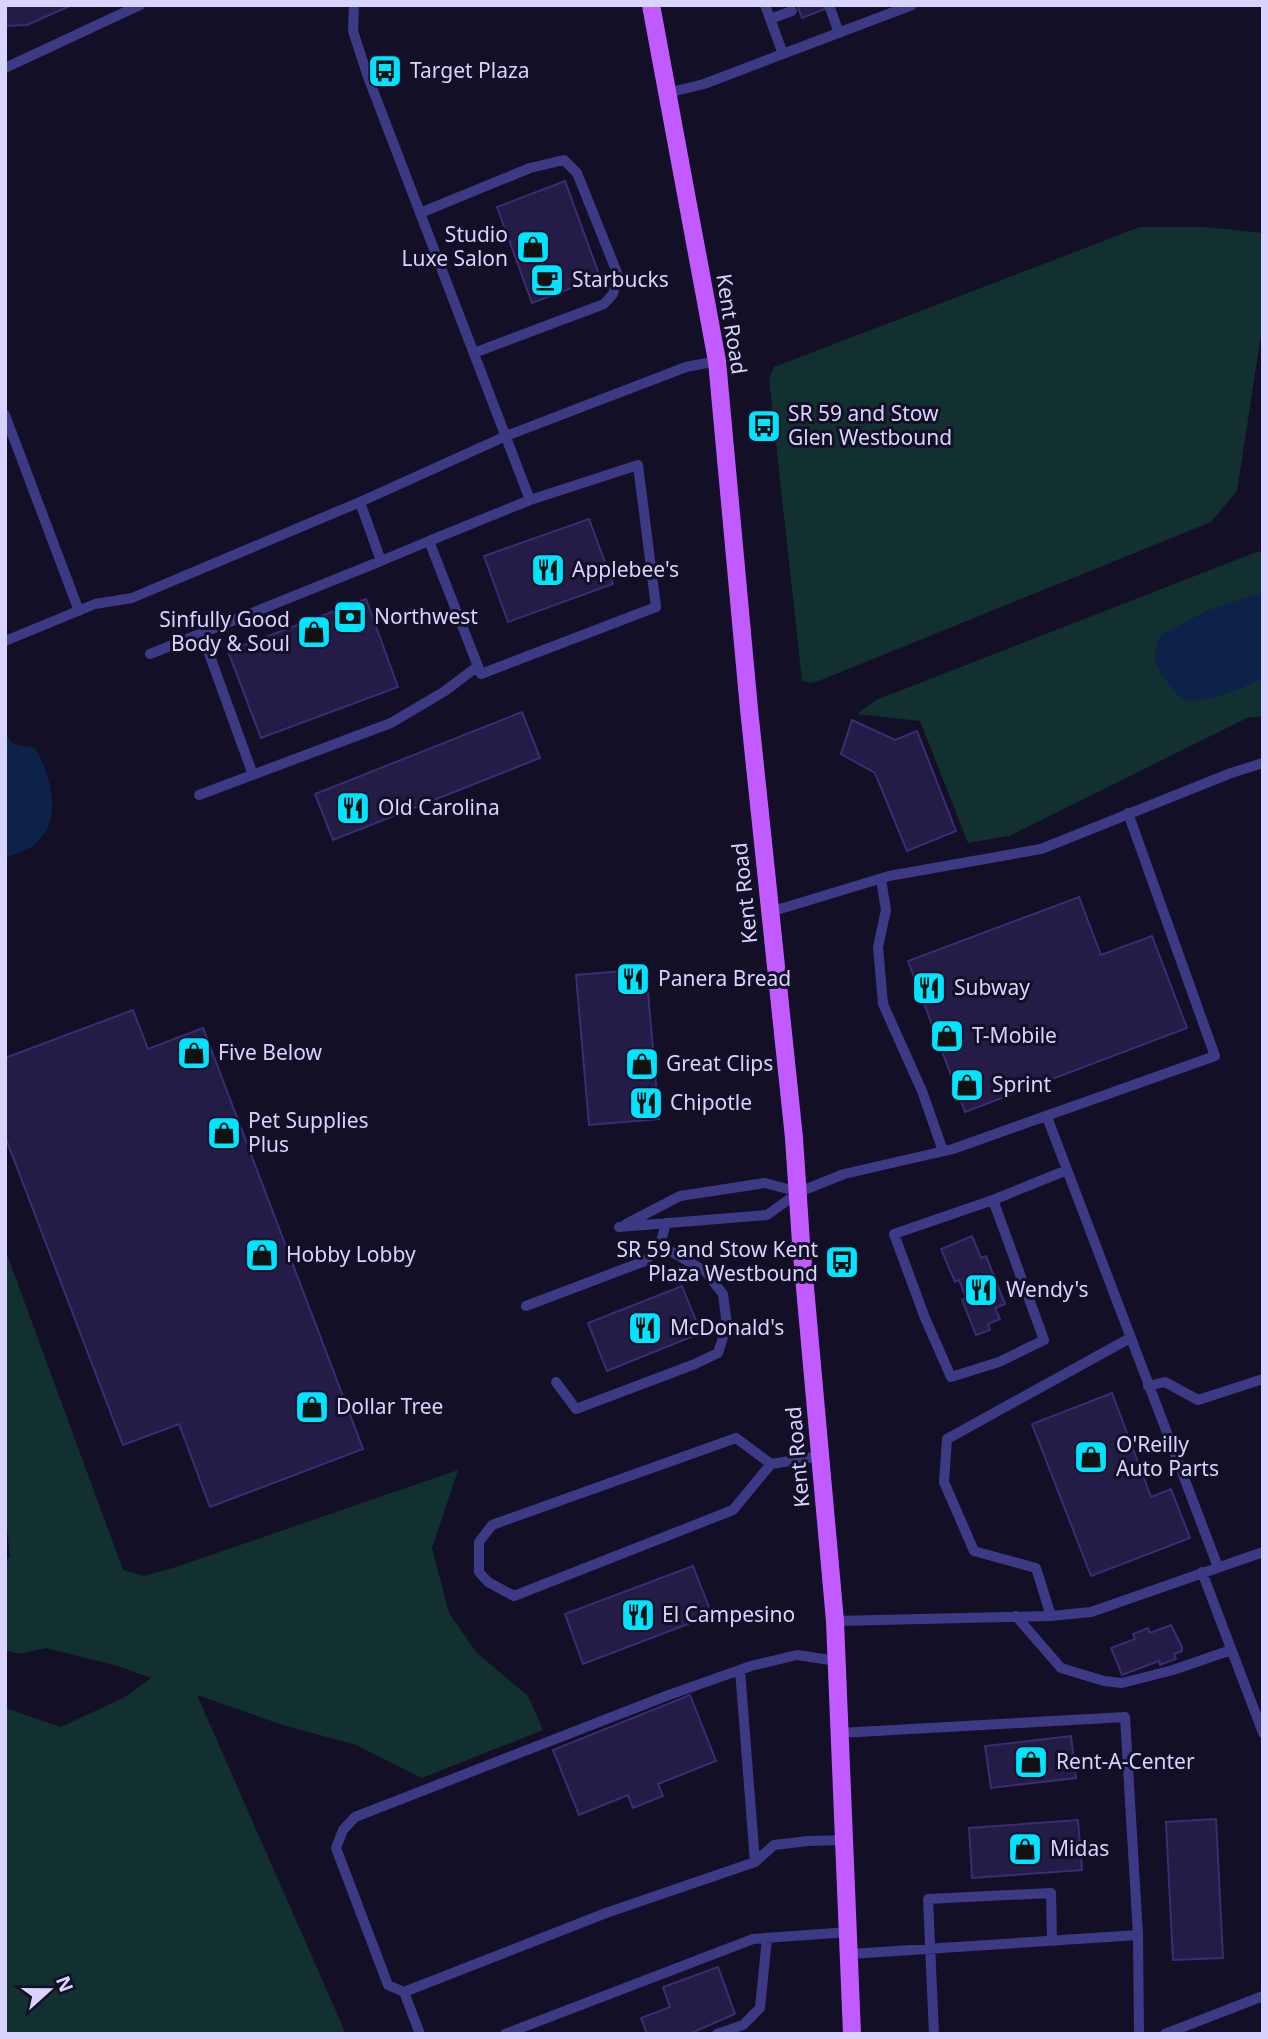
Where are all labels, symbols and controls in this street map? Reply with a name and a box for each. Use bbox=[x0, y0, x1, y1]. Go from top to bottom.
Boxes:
bus stop icon: Target Plaza bbox=[366, 52, 404, 90]
place label: Target Plaza bbox=[410, 56, 530, 84]
place label: Studio Luxe Salon bbox=[402, 220, 508, 272]
shop icon: Studio Luxe Salon bbox=[514, 228, 552, 266]
cafe icon: Starbucks bbox=[528, 261, 566, 299]
place label: Starbucks bbox=[572, 265, 669, 293]
street label: Kent Road bbox=[710, 272, 754, 376]
place label: SR 59 and Stow Glen Westbound bbox=[788, 399, 952, 451]
bus stop icon: SR 59 and Stow Glen Westbound bbox=[745, 407, 783, 445]
restaurant icon: Applebee's bbox=[529, 551, 567, 589]
place label: Applebee's bbox=[572, 555, 679, 583]
bank icon: Northwest bbox=[331, 598, 369, 636]
place label: Northwest bbox=[374, 602, 478, 630]
place label: Sinfully Good Body & Soul bbox=[159, 605, 290, 657]
shop icon: Sinfully Good Body & Soul bbox=[295, 613, 333, 651]
restaurant icon: Old Carolina bbox=[334, 789, 372, 827]
place label: Old Carolina bbox=[378, 793, 500, 821]
street label: Kent Road bbox=[725, 841, 763, 945]
restaurant icon: Panera Bread bbox=[614, 960, 652, 998]
place label: Panera Bread bbox=[658, 964, 791, 992]
restaurant icon: Subway bbox=[910, 969, 948, 1007]
place label: Subway bbox=[954, 973, 1030, 1001]
shop icon: T-Mobile bbox=[928, 1017, 966, 1055]
place label: T-Mobile bbox=[972, 1021, 1057, 1049]
shop icon: Five Below bbox=[175, 1034, 213, 1072]
place label: Five Below bbox=[218, 1038, 322, 1066]
shop icon: Great Clips bbox=[623, 1045, 661, 1083]
place label: Great Clips bbox=[666, 1049, 773, 1077]
shop icon: Sprint bbox=[948, 1066, 986, 1104]
place label: Sprint bbox=[992, 1070, 1052, 1098]
restaurant icon: Chipotle bbox=[627, 1084, 665, 1122]
place label: Chipotle bbox=[670, 1088, 752, 1116]
place label: Pet Supplies Plus bbox=[248, 1106, 369, 1158]
shop icon: Pet Supplies Plus bbox=[205, 1114, 243, 1152]
place label: SR 59 and Stow Kent Plaza Westbound bbox=[617, 1235, 818, 1287]
shop icon: Hobby Lobby bbox=[243, 1236, 281, 1274]
place label: Hobby Lobby bbox=[286, 1240, 416, 1268]
bus stop icon: SR 59 and Stow Kent Plaza Westbound bbox=[823, 1243, 861, 1281]
restaurant icon: Wendy's bbox=[962, 1271, 1000, 1309]
place label: Wendy's bbox=[1006, 1275, 1089, 1303]
restaurant icon: McDonald's bbox=[626, 1309, 664, 1347]
place label: McDonald's bbox=[670, 1313, 784, 1341]
shop icon: Dollar Tree bbox=[293, 1388, 331, 1426]
place label: Dollar Tree bbox=[336, 1392, 443, 1420]
street label: Kent Road bbox=[779, 1405, 815, 1509]
place label: O'Reilly Auto Parts bbox=[1116, 1430, 1219, 1482]
shop icon: O'Reilly Auto Parts bbox=[1072, 1438, 1110, 1476]
restaurant icon: El Campesino bbox=[619, 1596, 657, 1634]
place label: El Campesino bbox=[662, 1600, 795, 1628]
shop icon: Rent-A-Center bbox=[1012, 1743, 1050, 1781]
place label: Rent-A-Center bbox=[1056, 1747, 1195, 1775]
shop icon: Midas bbox=[1006, 1830, 1044, 1868]
place label: Midas bbox=[1050, 1834, 1109, 1862]
north arrow bbox=[14, 1955, 84, 2025]
text: N bbox=[50, 1972, 80, 1996]

